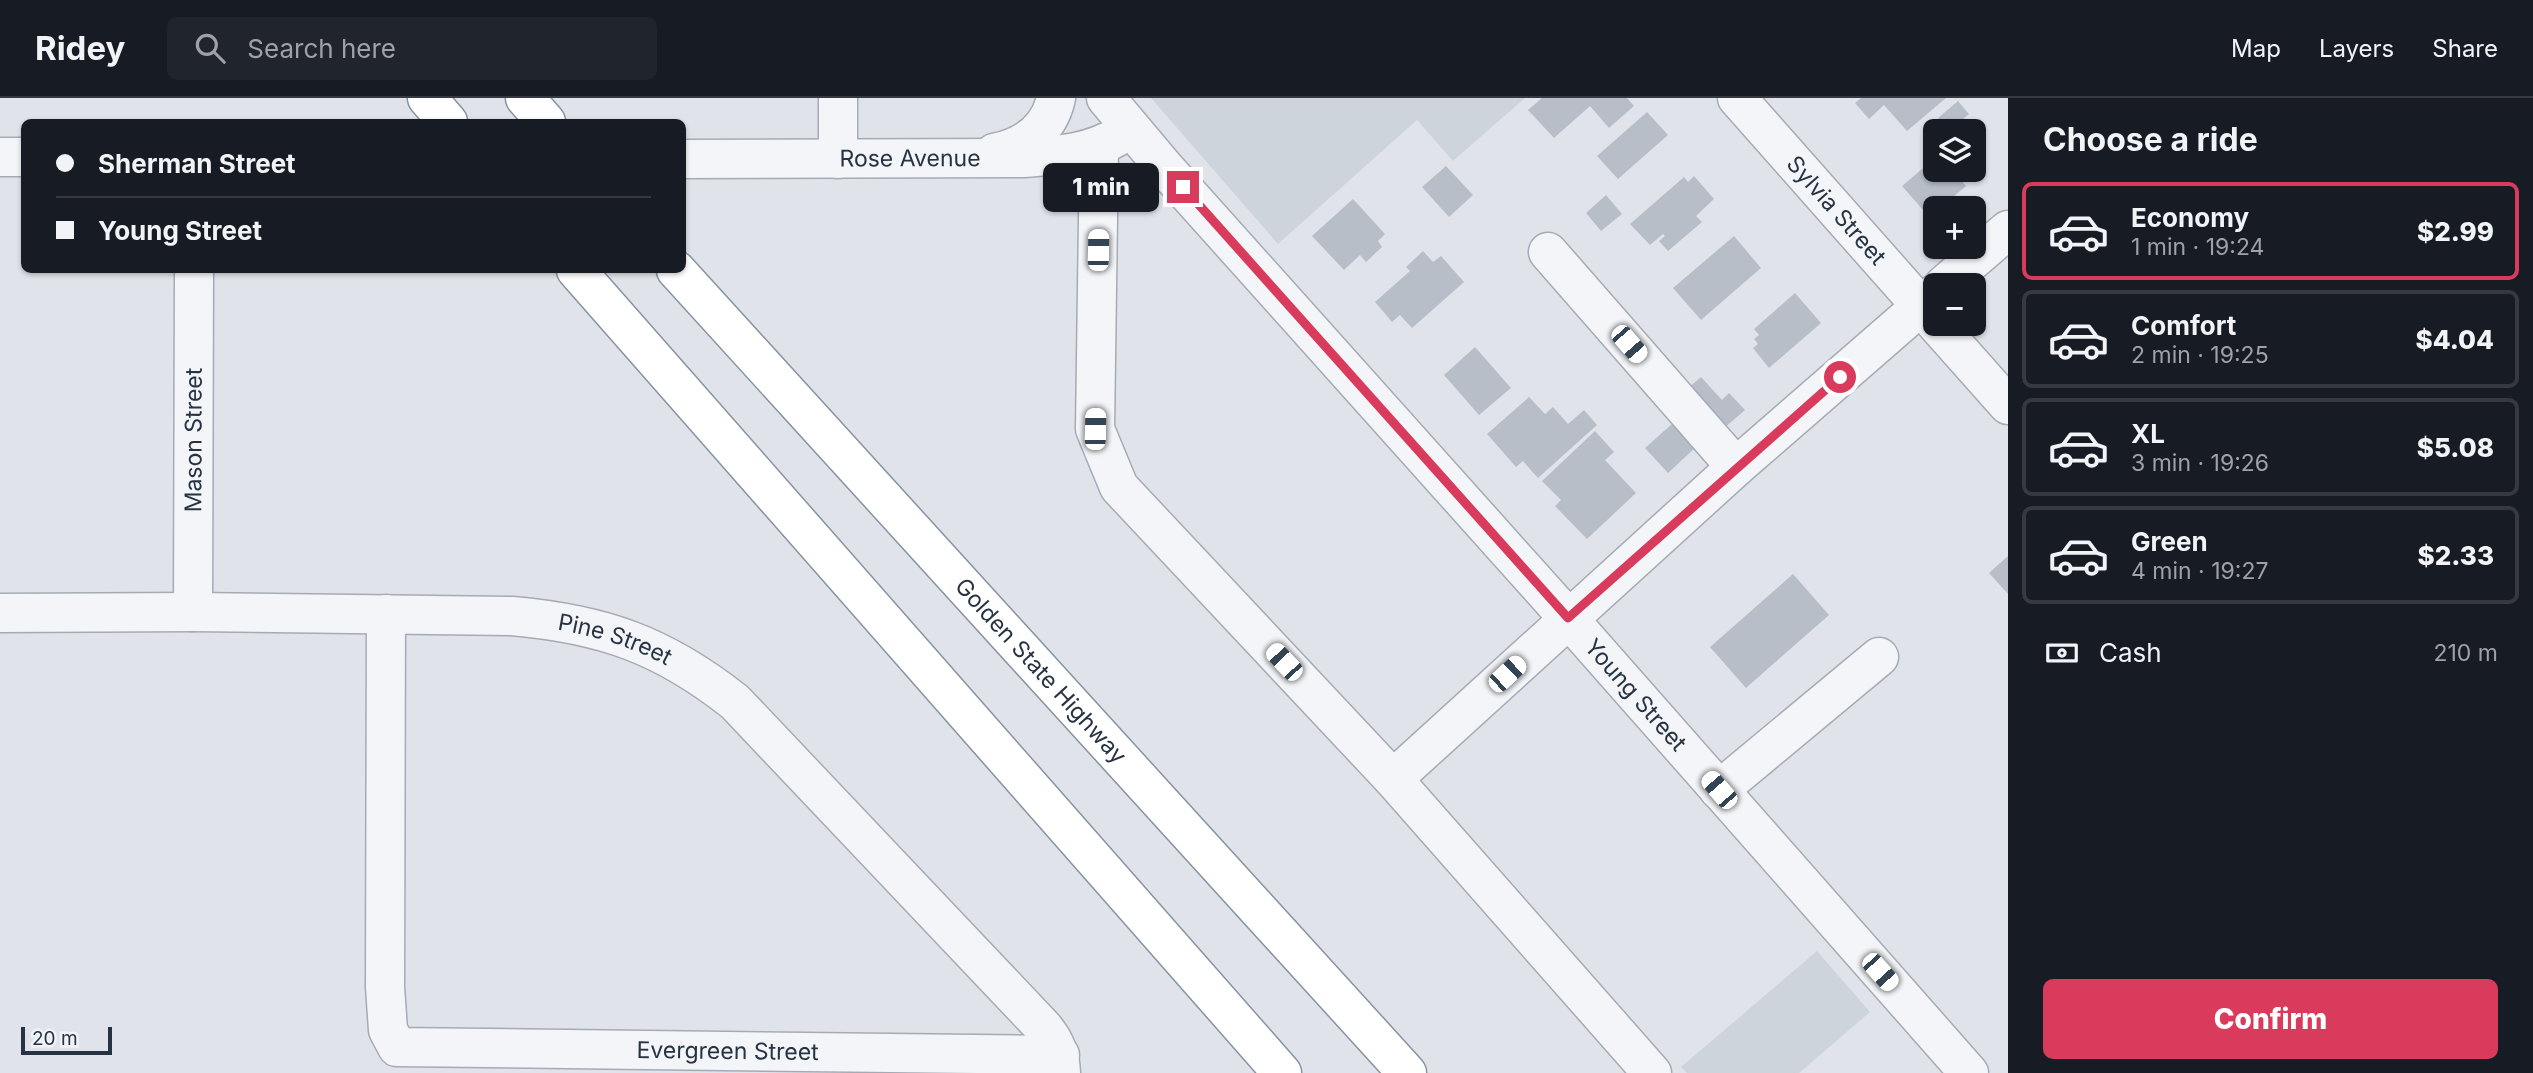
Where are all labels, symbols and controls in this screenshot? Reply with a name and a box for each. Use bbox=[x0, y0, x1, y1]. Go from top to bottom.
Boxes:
search box bbox=[167, 17, 657, 80]
text: Ridey bbox=[35, 28, 125, 68]
icon: search bbox=[191, 29, 229, 67]
text: Search here bbox=[247, 33, 396, 64]
text: Map bbox=[2231, 34, 2281, 63]
text: Layers bbox=[2319, 34, 2394, 63]
text: Share bbox=[2432, 34, 2498, 63]
map controls bbox=[1923, 119, 1986, 336]
button: layers bbox=[1923, 119, 1986, 182]
text: Choose a ride bbox=[2043, 120, 2258, 159]
street label: Rose Avenue bbox=[839, 144, 981, 173]
text: Sherman Street bbox=[98, 148, 296, 179]
street label: Sylvia Street bbox=[1781, 150, 1892, 271]
callout: 1 min bbox=[1043, 162, 1158, 212]
route end bbox=[1167, 171, 1199, 203]
text: 1 min bbox=[1072, 173, 1130, 201]
button: + bbox=[1923, 196, 1986, 259]
icon: car bbox=[2047, 200, 2110, 263]
text: Economy bbox=[2131, 202, 2249, 233]
text: Young Street bbox=[98, 215, 262, 246]
text: $2.99 bbox=[2417, 216, 2494, 247]
car bbox=[1088, 229, 1109, 271]
text: 1 min · 19:24 bbox=[2131, 233, 2264, 261]
button: − bbox=[1923, 273, 1986, 336]
icon: car bbox=[2047, 308, 2110, 371]
text: Comfort bbox=[2131, 310, 2236, 341]
car bbox=[1608, 321, 1651, 367]
text: $4.04 bbox=[2416, 324, 2494, 355]
text: 2 min · 19:25 bbox=[2131, 341, 2269, 369]
route start bbox=[1824, 361, 1856, 393]
street label: Mason Street bbox=[179, 367, 208, 512]
car bbox=[1085, 408, 1106, 450]
icon: car bbox=[2047, 416, 2110, 479]
text: XL bbox=[2131, 418, 2165, 449]
text: $5.08 bbox=[2417, 432, 2494, 463]
text: 3 min · 19:26 bbox=[2131, 449, 2269, 477]
icon: car bbox=[2047, 524, 2110, 587]
text: Green bbox=[2131, 526, 2208, 557]
text: $2.33 bbox=[2417, 540, 2494, 571]
text: 4 min · 19:27 bbox=[2131, 557, 2268, 585]
street label: Golden State Highway bbox=[949, 572, 1133, 770]
street label: Pine Street bbox=[556, 608, 677, 671]
street label: Young Street bbox=[1579, 633, 1693, 757]
icon: cash bbox=[2043, 634, 2081, 672]
text: Cash bbox=[2099, 637, 2162, 668]
car bbox=[1262, 639, 1307, 685]
text: 210 m bbox=[2433, 639, 2498, 667]
car bbox=[1485, 652, 1530, 696]
car bbox=[1698, 767, 1741, 813]
car bbox=[1859, 949, 1902, 995]
button: Confirm bbox=[2043, 979, 2498, 1059]
scale bar bbox=[21, 1024, 112, 1056]
text: 20 m bbox=[32, 1027, 78, 1050]
street label: Evergreen Street bbox=[636, 1036, 819, 1066]

